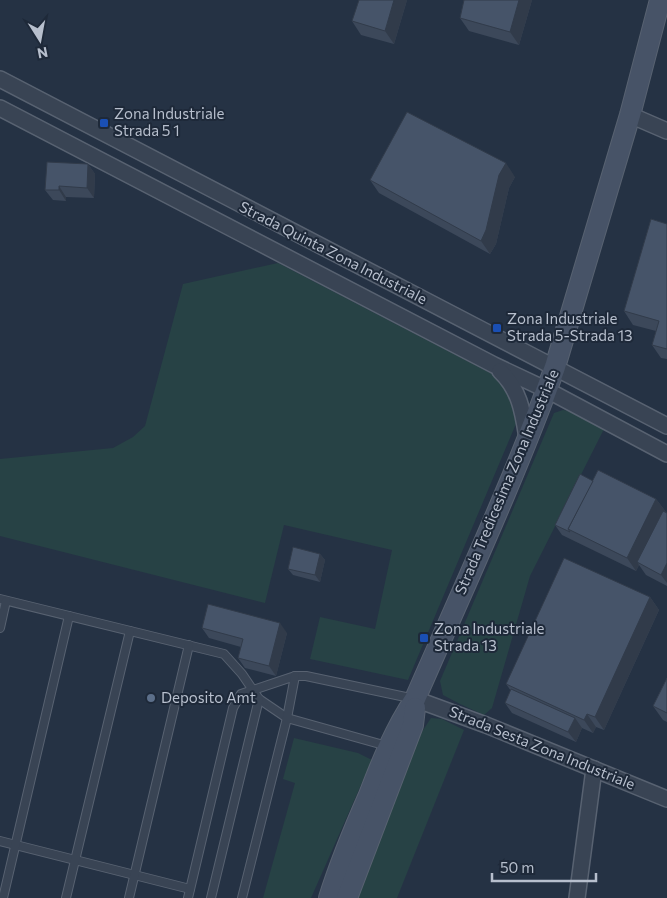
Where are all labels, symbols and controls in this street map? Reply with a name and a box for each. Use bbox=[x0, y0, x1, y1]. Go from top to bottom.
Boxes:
north arrow bbox=[15, 15, 65, 65]
text: N bbox=[36, 44, 49, 63]
place label: Zona Industriale Strada 5 1 bbox=[114, 104, 225, 139]
marker: Zona Industriale Strada 5 1 bbox=[98, 117, 110, 129]
street label: Strada Quinta Zona Industriale bbox=[237, 197, 430, 307]
place label: Zona Industriale Strada 5-Strada 13 bbox=[507, 309, 633, 344]
marker: Zona Industriale Strada 5-Strada 13 bbox=[491, 322, 503, 334]
street label: Strada Tredicesima Zona Industriale bbox=[450, 366, 562, 597]
place label: Zona Industriale Strada 13 bbox=[434, 619, 545, 654]
marker: Zona Industriale Strada 13 bbox=[418, 632, 430, 644]
place label: Deposito Amt bbox=[161, 688, 256, 706]
marker: Deposito Amt bbox=[145, 692, 157, 704]
street label: Strada Sesta Zona Industriale bbox=[447, 702, 638, 793]
scale bar bbox=[492, 850, 596, 882]
text: 50 m bbox=[500, 858, 534, 876]

